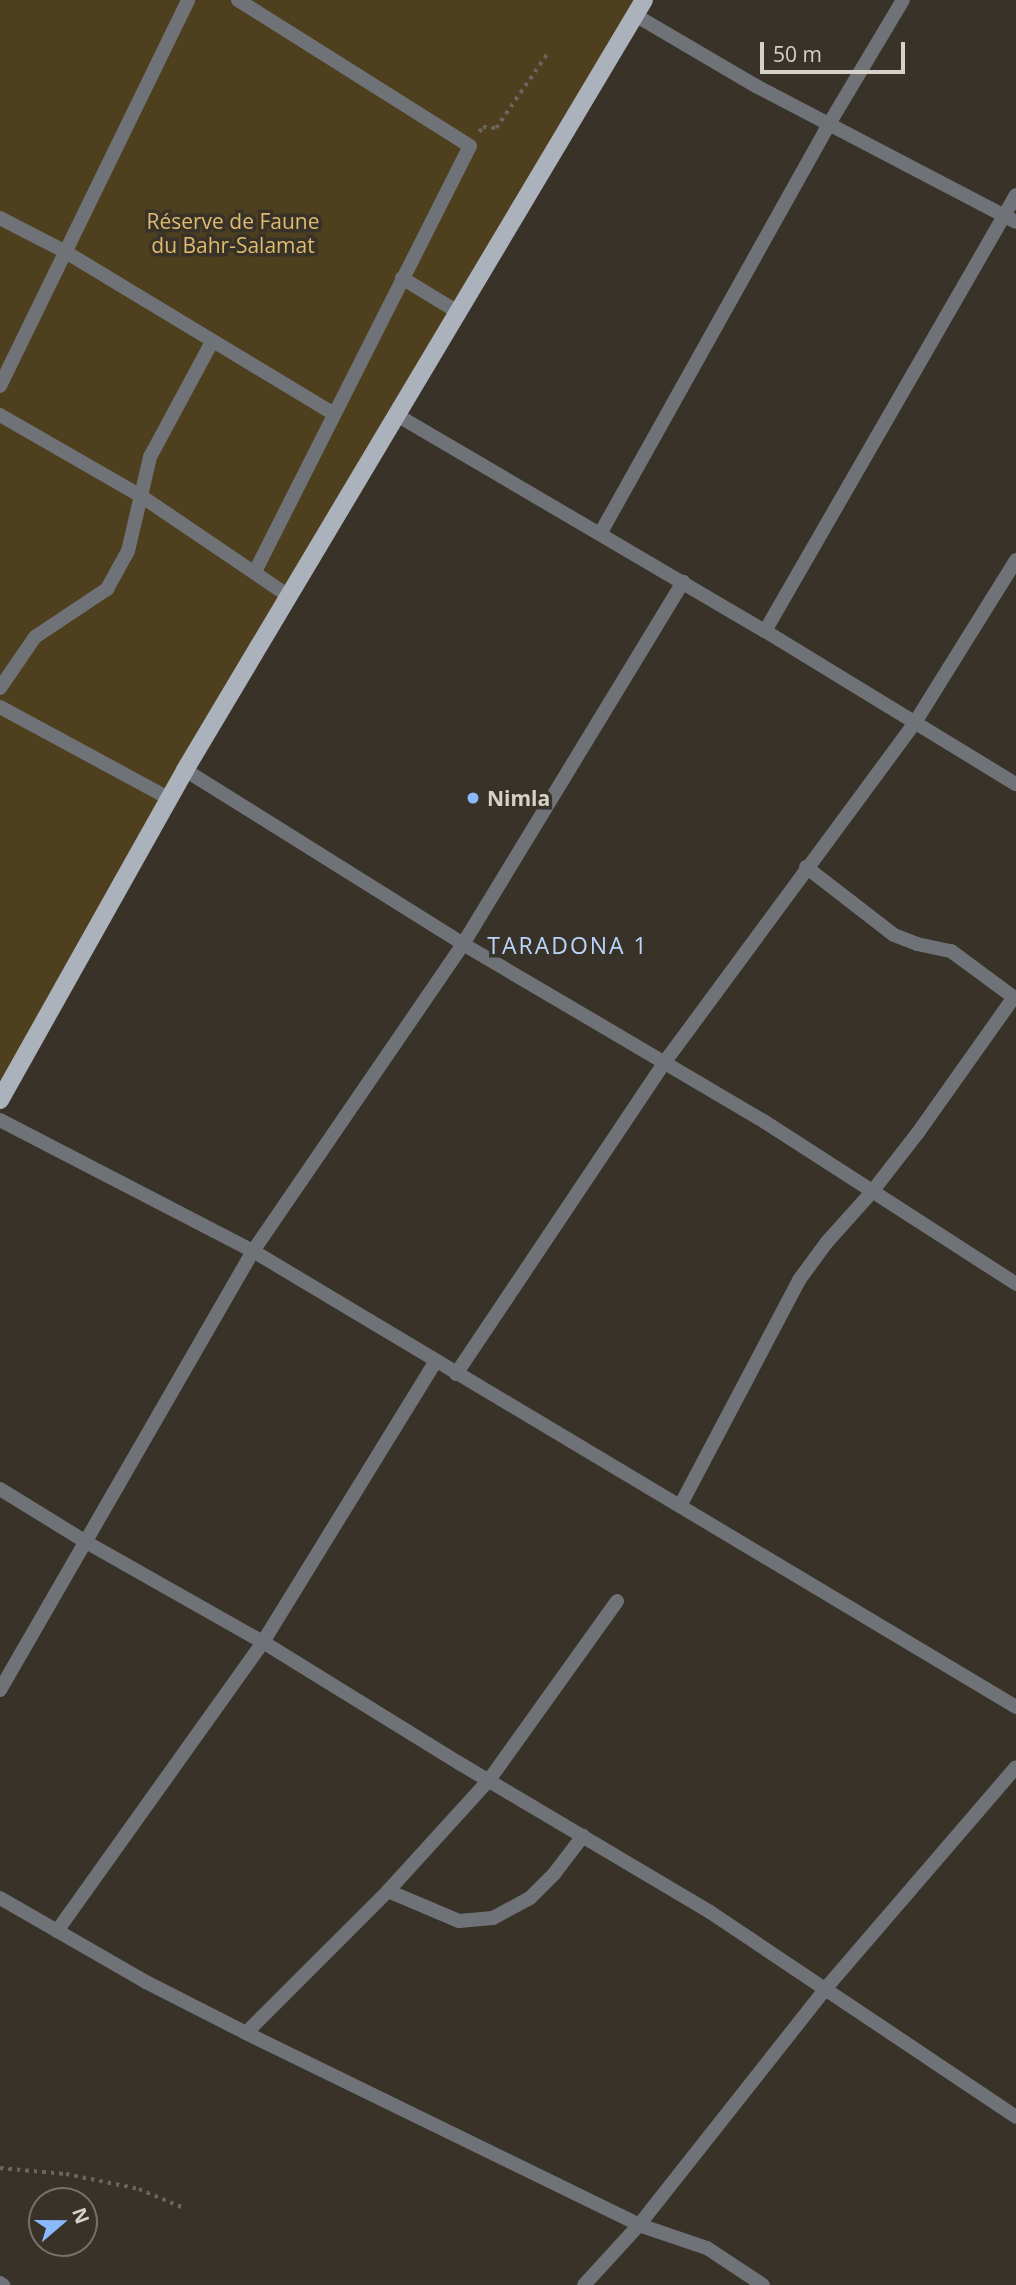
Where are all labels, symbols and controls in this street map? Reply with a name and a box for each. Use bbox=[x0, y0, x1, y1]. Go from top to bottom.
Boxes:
scale bar bbox=[764, 28, 909, 72]
text: 50 m bbox=[773, 40, 822, 68]
park label: Réserve de Faune du Bahr-Salamat bbox=[146, 208, 320, 258]
place label: Nimla bbox=[487, 785, 550, 811]
marker: Nimla bbox=[465, 790, 481, 806]
district label: TARADONA 1 bbox=[488, 931, 648, 959]
north arrow bbox=[28, 2187, 98, 2257]
text: N bbox=[66, 2204, 96, 2227]

